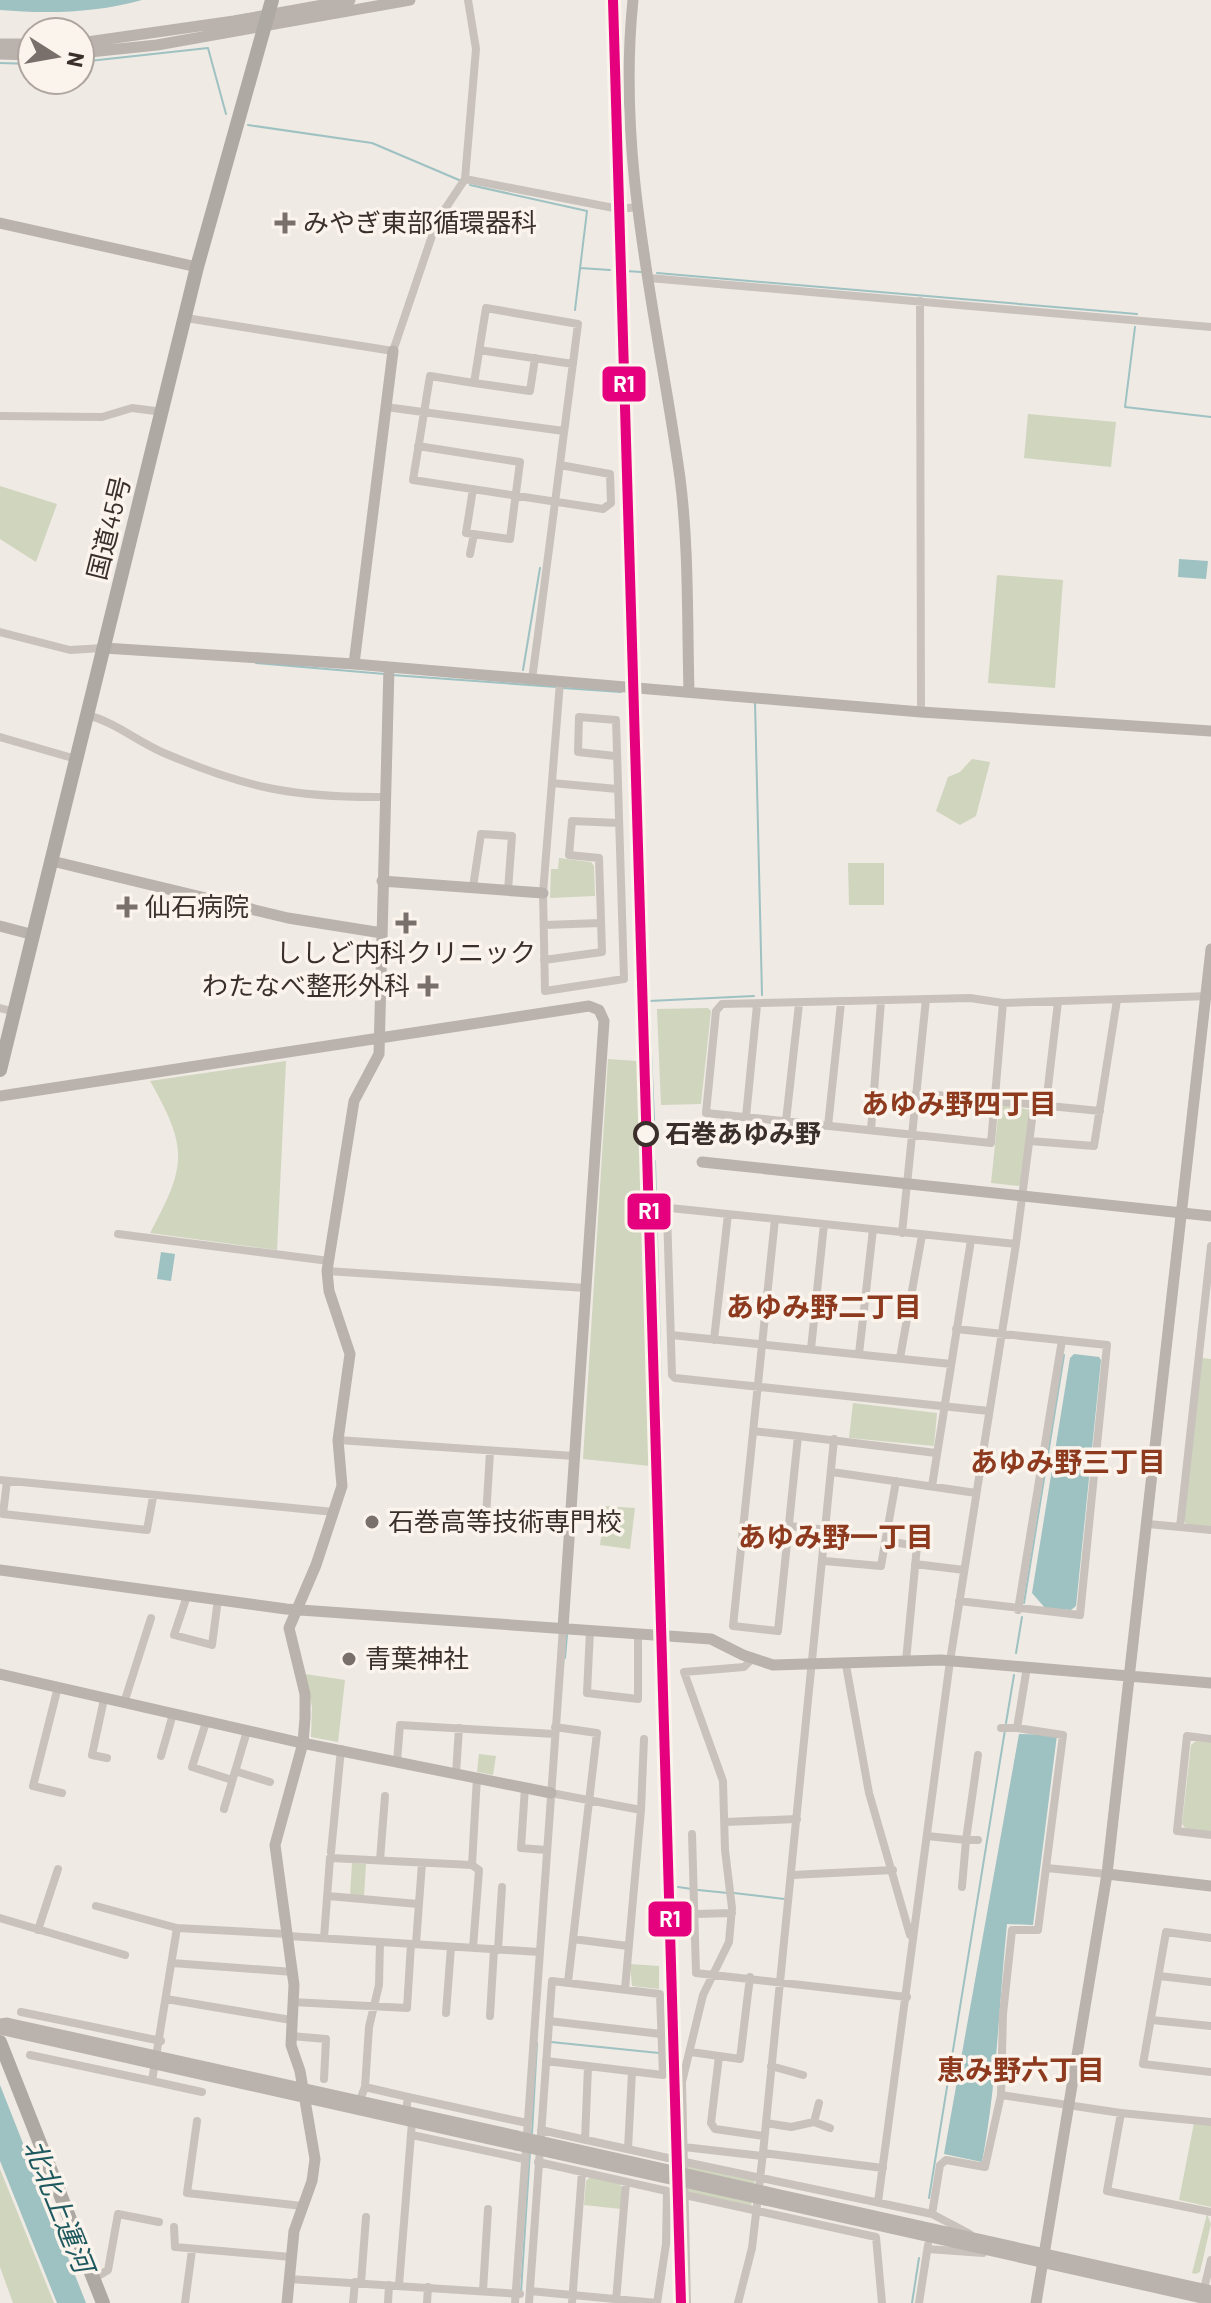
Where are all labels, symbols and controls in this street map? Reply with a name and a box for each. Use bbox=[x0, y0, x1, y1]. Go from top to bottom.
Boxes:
north arrow bbox=[16, 16, 96, 96]
text: N bbox=[62, 50, 91, 70]
place label: みやぎ東部循環器科 bbox=[303, 206, 537, 237]
marker: みやぎ東部循環器科 bbox=[274, 212, 296, 234]
line badge: R1 bbox=[601, 365, 647, 403]
text: R1 bbox=[613, 370, 635, 396]
street label: 国道45号 bbox=[80, 473, 135, 583]
place label: 仙石病院 bbox=[145, 890, 249, 921]
marker: 仙石病院 bbox=[116, 896, 138, 918]
marker: ししど内科クリニック bbox=[395, 912, 417, 934]
place label: ししど内科クリニック bbox=[276, 936, 536, 967]
place label: わたなべ整形外科 bbox=[202, 969, 410, 1000]
marker: わたなべ整形外科 bbox=[417, 975, 439, 997]
district label: あゆみ野四丁目 bbox=[861, 1086, 1057, 1120]
place label: 石巻あゆみ野 bbox=[665, 1117, 821, 1148]
marker: 石巻あゆみ野 bbox=[634, 1122, 658, 1146]
line badge: R1 bbox=[626, 1192, 672, 1231]
text: R1 bbox=[638, 1197, 660, 1223]
district label: あゆみ野二丁目 bbox=[726, 1289, 922, 1323]
district label: あゆみ野三丁目 bbox=[970, 1444, 1166, 1478]
place label: 石巻高等技術専門校 bbox=[388, 1505, 622, 1536]
marker: 石巻高等技術専門校 bbox=[363, 1513, 381, 1531]
district label: あゆみ野一丁目 bbox=[738, 1519, 934, 1553]
place label: 青葉神社 bbox=[365, 1642, 469, 1673]
marker: 青葉神社 bbox=[340, 1650, 358, 1668]
line badge: R1 bbox=[647, 1900, 693, 1938]
text: R1 bbox=[659, 1905, 681, 1931]
district label: 恵み野六丁目 bbox=[937, 2052, 1105, 2086]
water label: 北北上運河 bbox=[18, 2134, 104, 2282]

